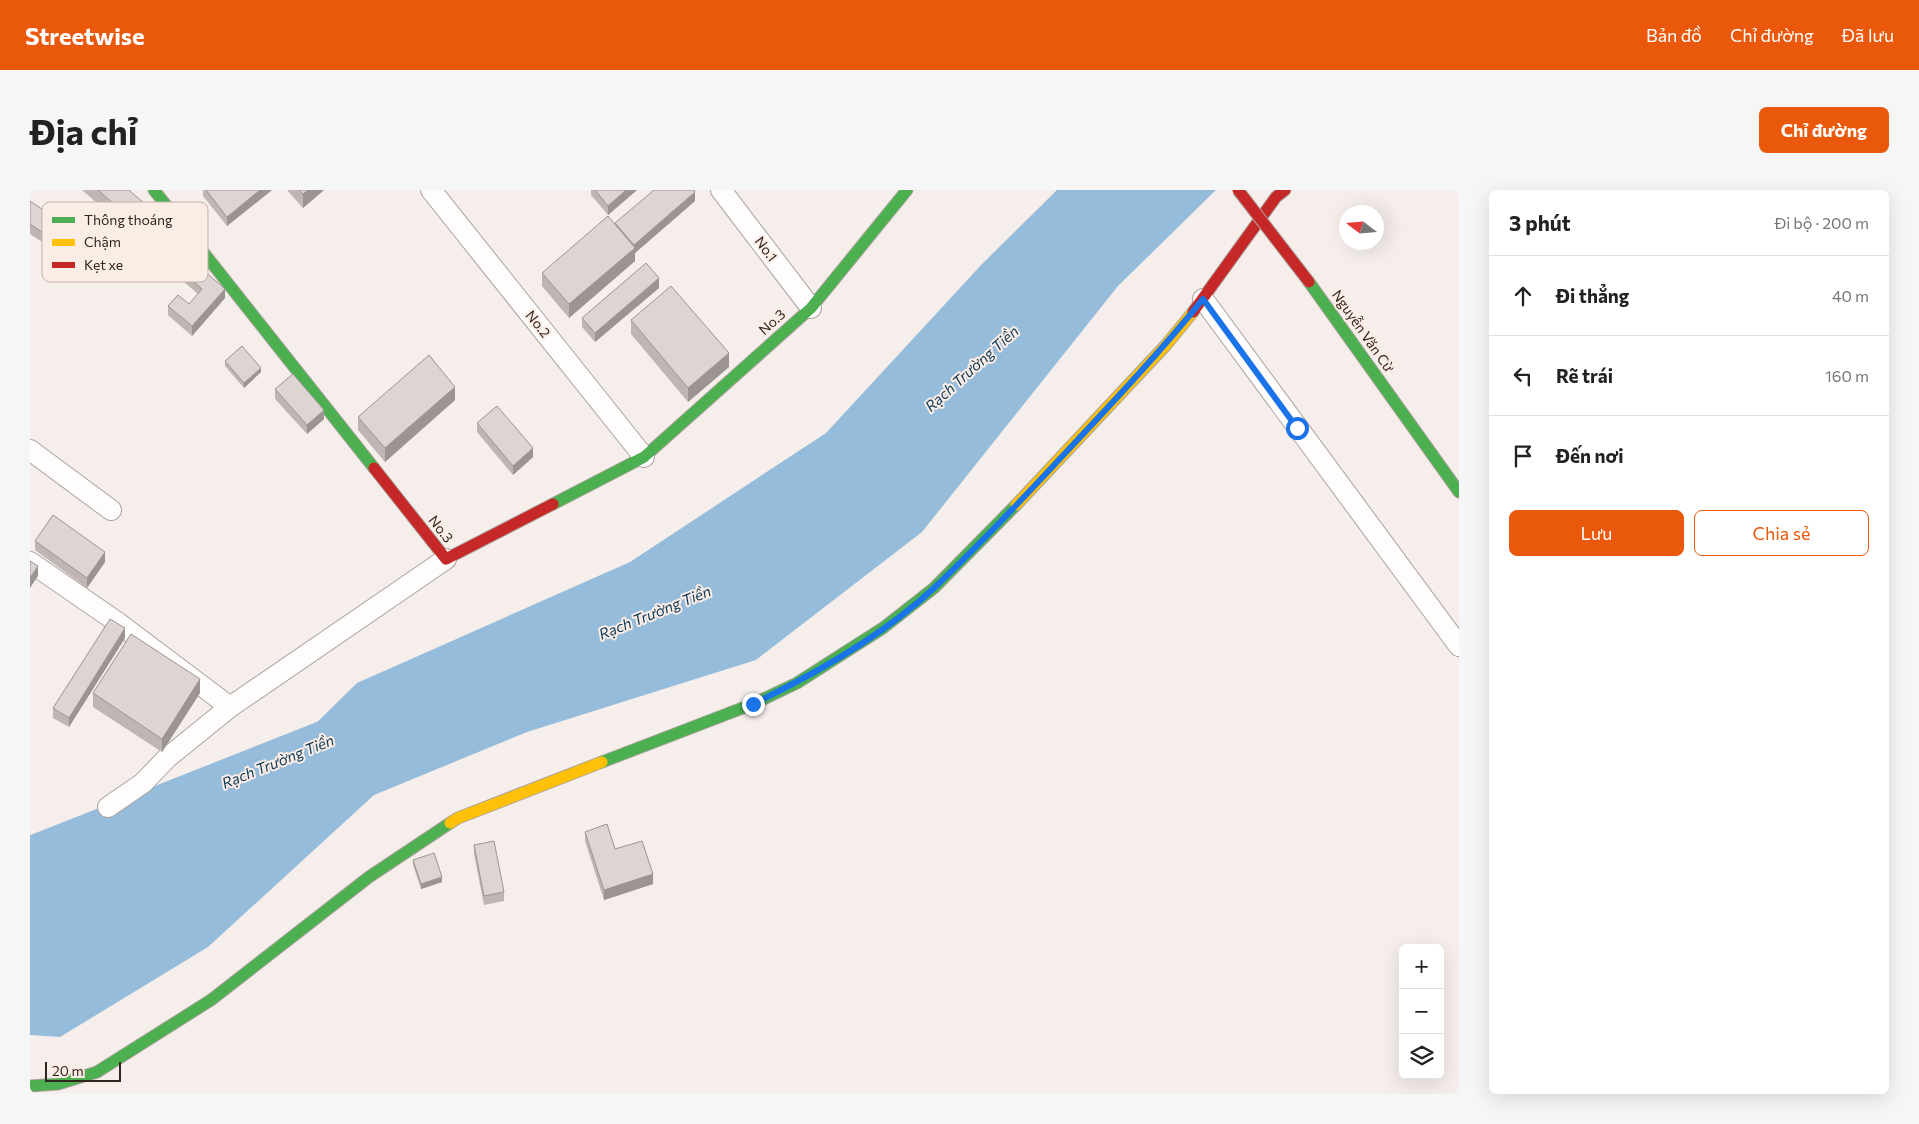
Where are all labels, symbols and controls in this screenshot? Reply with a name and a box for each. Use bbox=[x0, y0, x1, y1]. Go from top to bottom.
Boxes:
text: Streetwise bbox=[25, 21, 145, 50]
text: Bản đồ bbox=[1646, 24, 1702, 46]
text: Chỉ đường bbox=[1730, 24, 1814, 46]
text: Đã lưu bbox=[1842, 24, 1894, 46]
button: Chỉ đường bbox=[1759, 107, 1889, 153]
text: Địa chỉ bbox=[30, 109, 138, 152]
legend bbox=[42, 202, 208, 282]
north arrow bbox=[1339, 205, 1384, 250]
text: 3 phút bbox=[1509, 210, 1571, 235]
text: Thông thoáng bbox=[84, 211, 173, 228]
text: Đi bộ · 200 m bbox=[1774, 213, 1869, 232]
text: Chậm bbox=[84, 233, 121, 250]
street label: No.1 bbox=[752, 233, 781, 265]
text: Kẹt xe bbox=[84, 256, 123, 273]
icon: ahead bbox=[1509, 282, 1537, 310]
text: Đi thẳng bbox=[1556, 284, 1629, 307]
street label: Nguyễn Văn Cừ bbox=[1329, 286, 1398, 375]
text: 40 m bbox=[1832, 286, 1869, 305]
street label: No.3 bbox=[755, 305, 788, 338]
street label: No.2 bbox=[522, 307, 554, 341]
water label: Rạch Trường Tiền bbox=[921, 322, 1022, 415]
icon: left bbox=[1509, 362, 1537, 390]
text: Rẽ trái bbox=[1556, 364, 1613, 387]
text: 160 m bbox=[1825, 366, 1869, 385]
route start bbox=[1286, 417, 1309, 440]
icon: arrive bbox=[1509, 442, 1537, 470]
text: Đến nơi bbox=[1556, 444, 1624, 467]
button: Lưu bbox=[1509, 510, 1684, 556]
button: Chia sẻ bbox=[1694, 510, 1869, 556]
street label: No.3 bbox=[425, 512, 457, 546]
water label: Rạch Trường Tiền bbox=[596, 581, 713, 643]
route end bbox=[742, 693, 765, 716]
water label: Rạch Trường Tiền bbox=[219, 730, 336, 792]
map controls bbox=[1399, 944, 1444, 1079]
button: + bbox=[1399, 944, 1444, 989]
button: − bbox=[1399, 989, 1444, 1034]
button: layers bbox=[1399, 1034, 1444, 1079]
scale bar bbox=[45, 1059, 121, 1082]
text: 20 m bbox=[52, 1062, 84, 1079]

